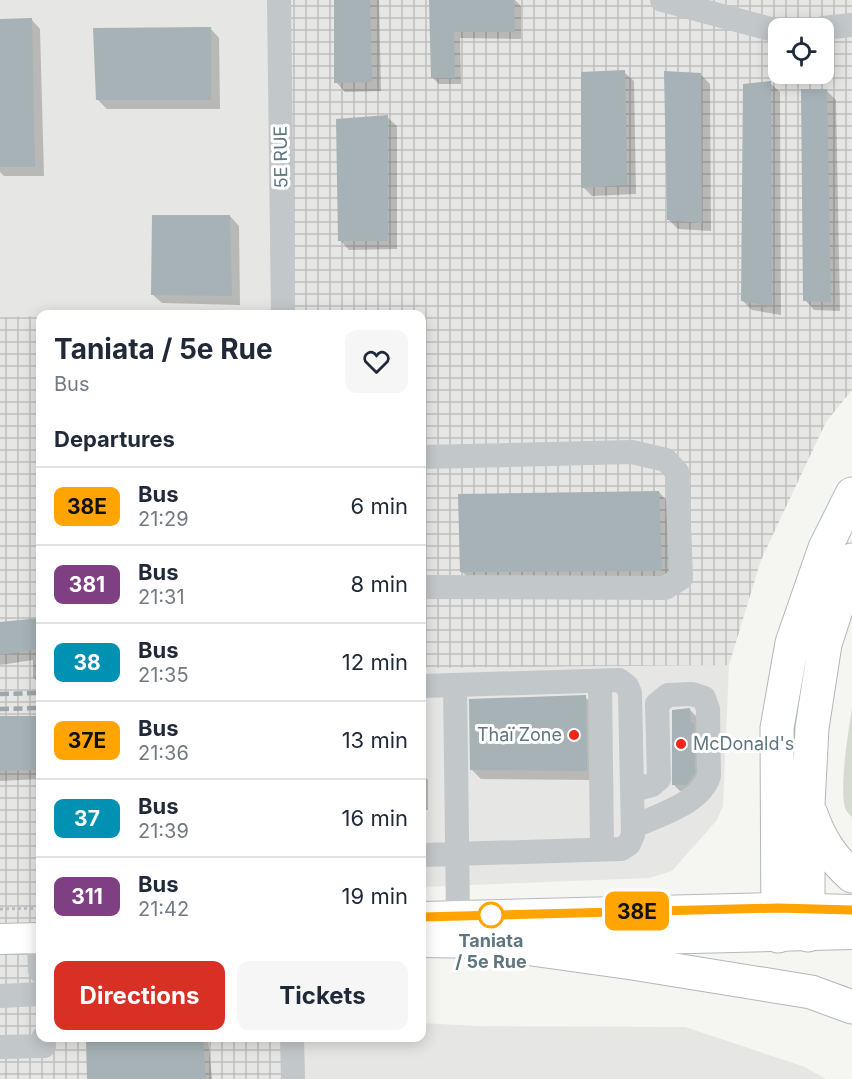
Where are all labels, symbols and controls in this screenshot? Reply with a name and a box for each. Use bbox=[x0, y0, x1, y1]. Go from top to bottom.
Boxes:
map controls bbox=[768, 18, 834, 84]
button: locate bbox=[768, 18, 834, 84]
street label: 5E RUE bbox=[269, 126, 292, 188]
button: heart bbox=[345, 330, 408, 393]
text: Taniata / 5e Rue bbox=[54, 332, 273, 366]
text: Bus bbox=[54, 372, 89, 396]
text: Departures bbox=[54, 426, 175, 452]
text: Bus bbox=[138, 481, 179, 507]
text: 6 min bbox=[351, 493, 408, 519]
text: 38E bbox=[67, 494, 107, 519]
text: 21:29 bbox=[138, 507, 189, 531]
text: Bus bbox=[138, 559, 179, 585]
text: 8 min bbox=[351, 571, 408, 597]
text: 381 bbox=[69, 572, 105, 597]
text: 21:31 bbox=[138, 585, 185, 609]
text: Bus bbox=[138, 637, 179, 663]
text: 12 min bbox=[342, 649, 408, 675]
text: 38 bbox=[73, 650, 101, 675]
text: 21:35 bbox=[138, 663, 189, 687]
text: Bus bbox=[138, 715, 179, 741]
place label: Thaï Zone bbox=[477, 724, 562, 745]
text: 13 min bbox=[342, 727, 408, 753]
text: 37E bbox=[68, 728, 106, 753]
marker: Thaï Zone bbox=[567, 728, 581, 742]
place label: McDonald's bbox=[693, 733, 794, 754]
marker: McDonald's bbox=[674, 737, 688, 751]
text: 21:36 bbox=[138, 741, 189, 765]
text: Bus bbox=[138, 793, 179, 819]
text: 16 min bbox=[342, 805, 408, 831]
text: 37 bbox=[74, 806, 100, 831]
text: 21:39 bbox=[138, 819, 189, 843]
text: Bus bbox=[138, 871, 179, 897]
text: 19 min bbox=[342, 883, 408, 909]
text: 311 bbox=[71, 884, 103, 909]
line badge: 38E bbox=[602, 892, 672, 930]
text: 21:42 bbox=[138, 897, 189, 921]
text: 38E bbox=[617, 899, 657, 924]
marker: Taniata / 5e Rue bbox=[478, 902, 504, 928]
place label: Taniata / 5e Rue bbox=[455, 930, 527, 972]
button: Directions bbox=[54, 961, 225, 1030]
button: Tickets bbox=[237, 961, 408, 1030]

